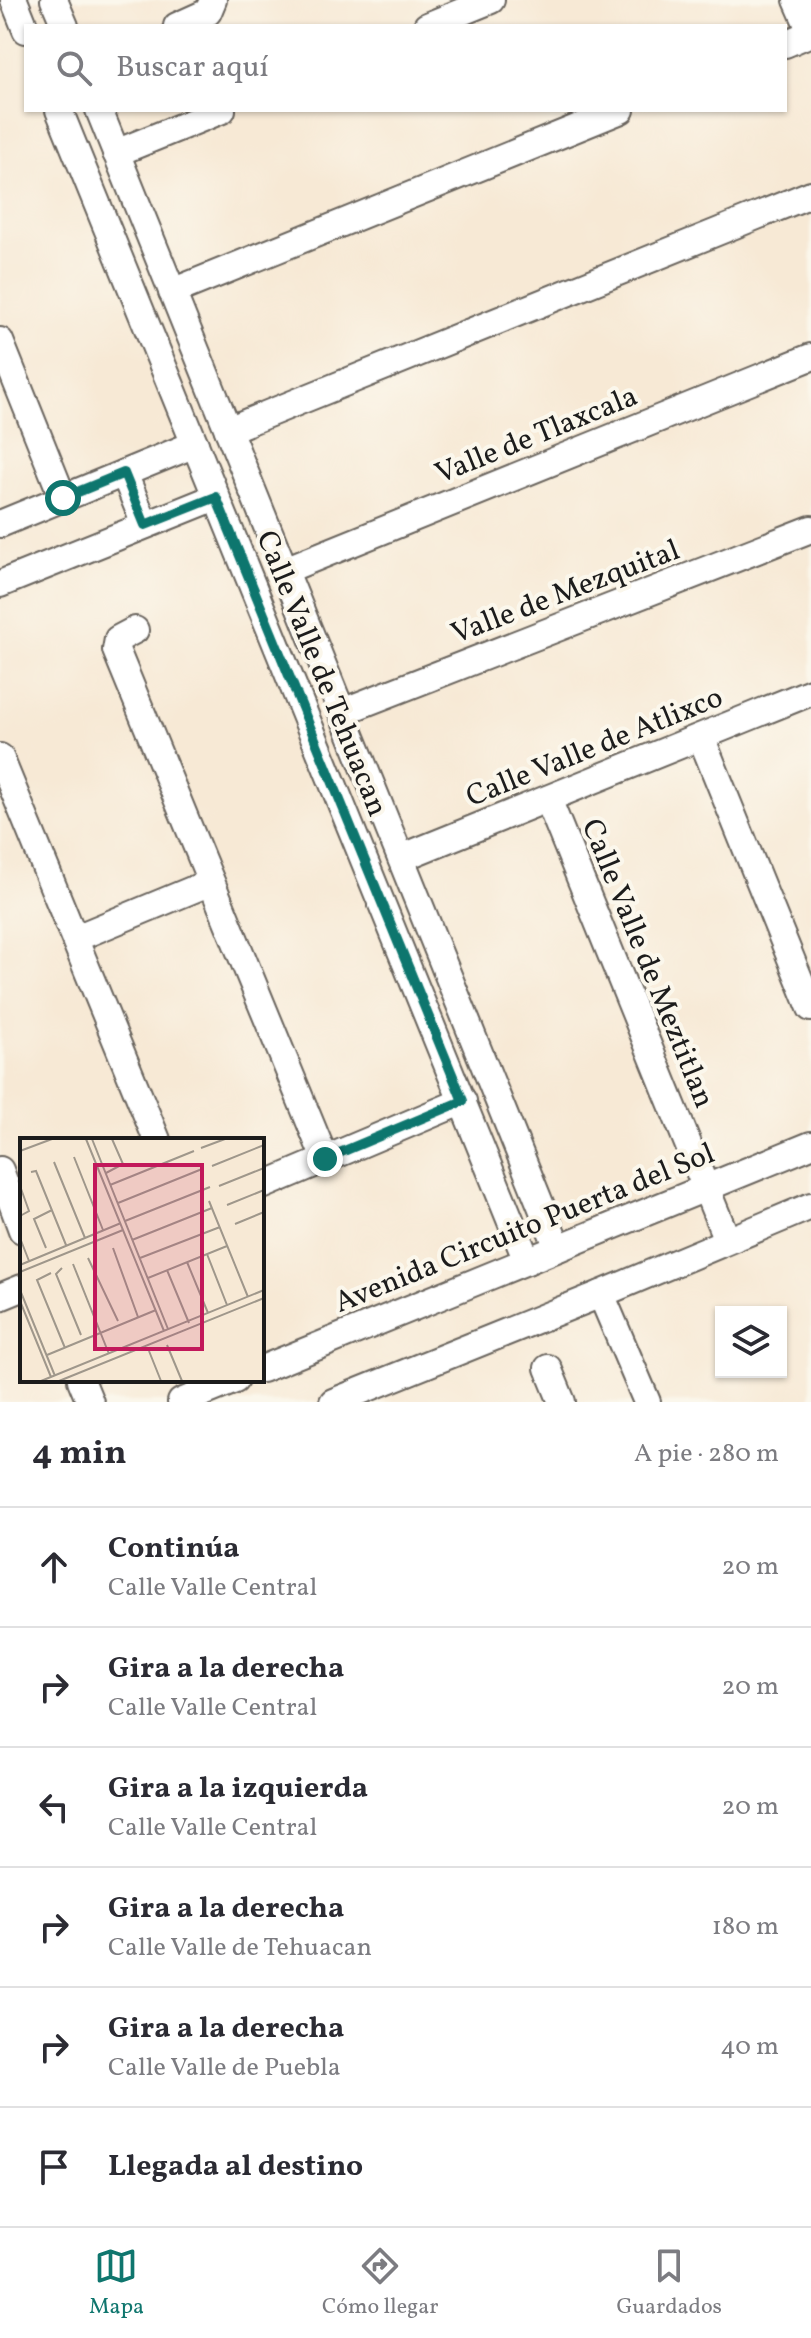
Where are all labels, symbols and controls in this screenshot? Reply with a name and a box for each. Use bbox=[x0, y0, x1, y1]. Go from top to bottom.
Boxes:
search box bbox=[24, 24, 787, 112]
icon: search bbox=[52, 46, 96, 90]
text: Buscar aquí bbox=[116, 47, 269, 89]
street label: Valle de Tlaxcala bbox=[429, 376, 644, 496]
route start bbox=[45, 480, 81, 516]
street label: Calle Valle de Tehuacan bbox=[245, 525, 398, 823]
street label: Valle de Mezquital bbox=[445, 530, 686, 656]
street label: Calle Valle de Atlixco bbox=[460, 677, 729, 819]
street label: Calle Valle de Meztitlan bbox=[570, 813, 724, 1115]
street label: Avenida Circuito Puerta del Sol bbox=[328, 1133, 721, 1324]
inset map bbox=[20, 1138, 264, 1382]
route end bbox=[307, 1141, 343, 1177]
map controls bbox=[715, 1306, 787, 1378]
button: layers bbox=[715, 1306, 787, 1378]
text: 4 min bbox=[32, 1431, 127, 1478]
text: A pie · 280 m bbox=[634, 1436, 779, 1472]
text: Continúa bbox=[108, 1528, 240, 1570]
icon: ahead bbox=[32, 1545, 76, 1589]
text: 20 m bbox=[721, 1549, 779, 1585]
text: Calle Valle Central bbox=[108, 1570, 317, 1606]
text: Gira a la derecha bbox=[108, 1648, 344, 1690]
icon: right bbox=[32, 1665, 76, 1709]
text: 20 m bbox=[721, 1669, 779, 1705]
text: Calle Valle Central bbox=[108, 1690, 317, 1726]
text: Gira a la izquierda bbox=[108, 1768, 368, 1810]
icon: left bbox=[32, 1785, 76, 1829]
text: 20 m bbox=[721, 1789, 779, 1825]
text: Calle Valle Central bbox=[108, 1810, 317, 1846]
text: Gira a la derecha bbox=[108, 1888, 344, 1930]
icon: right bbox=[32, 1905, 76, 1949]
text: 180 m bbox=[712, 1909, 779, 1945]
text: Calle Valle de Tehuacan bbox=[108, 1930, 372, 1966]
text: Gira a la derecha bbox=[108, 2008, 344, 2050]
icon: right bbox=[32, 2025, 76, 2069]
text: 40 m bbox=[720, 2029, 779, 2065]
text: Calle Valle de Puebla bbox=[108, 2050, 341, 2086]
icon: arrive bbox=[32, 2145, 76, 2189]
text: Llegada al destino bbox=[108, 2146, 363, 2188]
tab: Mapa bbox=[89, 2244, 144, 2323]
tab: Cómo llegar bbox=[322, 2244, 439, 2323]
tab: Guardados bbox=[616, 2244, 722, 2323]

